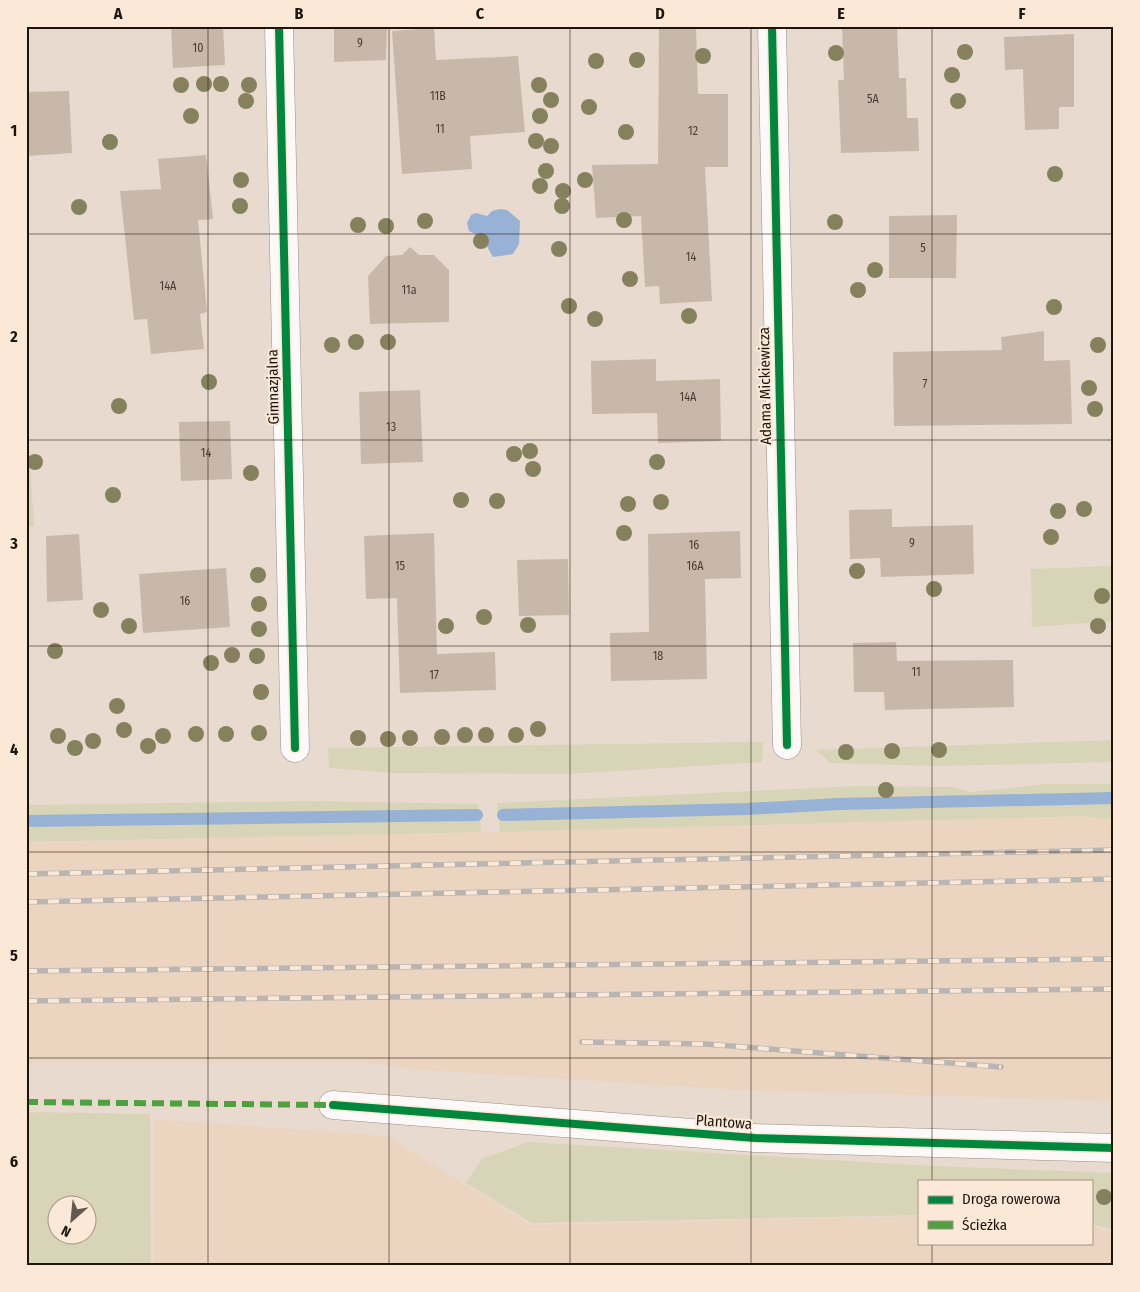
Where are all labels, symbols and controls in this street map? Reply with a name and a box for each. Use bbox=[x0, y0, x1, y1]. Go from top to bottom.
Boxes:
text: A bbox=[113, 4, 123, 23]
text: B bbox=[295, 4, 304, 23]
text: C bbox=[476, 4, 485, 23]
text: D bbox=[655, 4, 665, 23]
text: E bbox=[837, 4, 845, 23]
text: F bbox=[1018, 4, 1026, 23]
house number: 9 bbox=[357, 36, 363, 50]
house number: 10 bbox=[193, 41, 203, 55]
house number: 11B bbox=[430, 89, 446, 103]
house number: 5A bbox=[867, 92, 880, 106]
text: 1 bbox=[11, 121, 17, 140]
house number: 11 bbox=[435, 122, 445, 136]
house number: 12 bbox=[688, 124, 698, 138]
house number: 5 bbox=[920, 241, 926, 255]
house number: 14 bbox=[686, 250, 696, 264]
house number: 14A bbox=[160, 279, 177, 293]
house number: 11a bbox=[401, 283, 417, 297]
text: 2 bbox=[9, 327, 18, 346]
street label: Adama Mickiewicza bbox=[755, 327, 775, 445]
street label: Gimnazjalna bbox=[263, 349, 283, 425]
house number: 7 bbox=[923, 377, 928, 391]
house number: 14A bbox=[680, 390, 697, 404]
house number: 13 bbox=[386, 420, 396, 434]
house number: 14 bbox=[201, 446, 211, 460]
text: 3 bbox=[9, 534, 18, 553]
house number: 9 bbox=[909, 536, 915, 550]
house number: 16 bbox=[689, 538, 699, 552]
house number: 15 bbox=[395, 559, 406, 573]
house number: 16A bbox=[687, 559, 704, 573]
house number: 16 bbox=[180, 594, 190, 608]
house number: 18 bbox=[653, 649, 663, 663]
house number: 11 bbox=[911, 665, 921, 679]
house number: 17 bbox=[429, 668, 439, 682]
text: 4 bbox=[10, 740, 18, 759]
text: 5 bbox=[10, 946, 18, 965]
street label: Plantowa bbox=[695, 1111, 753, 1133]
text: 6 bbox=[10, 1152, 18, 1171]
legend bbox=[918, 1180, 1092, 1244]
text: Droga rowerowa bbox=[962, 1190, 1061, 1208]
north arrow bbox=[48, 1194, 98, 1244]
text: Ścieżka bbox=[962, 1216, 1007, 1234]
text: N bbox=[59, 1222, 74, 1241]

